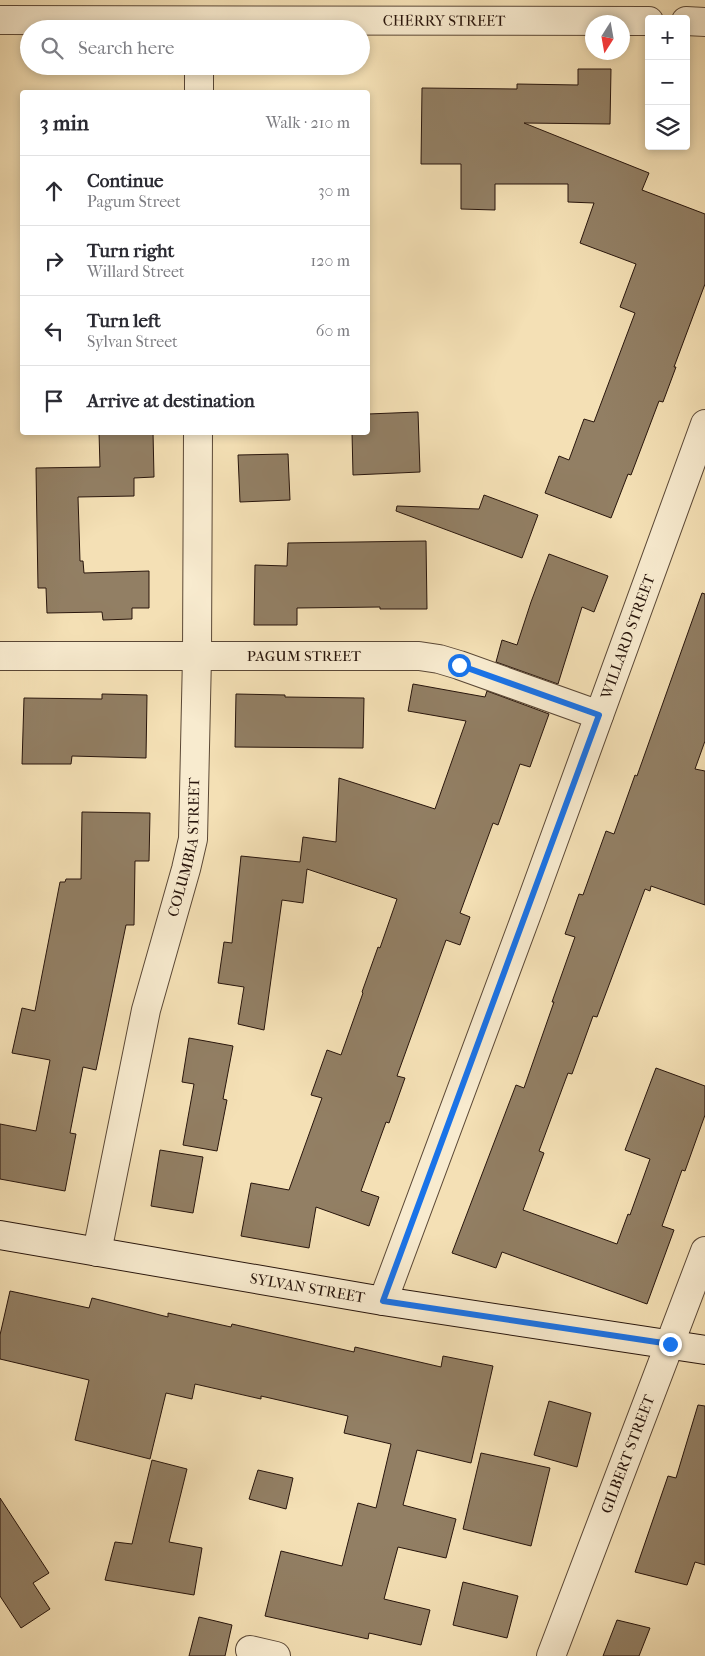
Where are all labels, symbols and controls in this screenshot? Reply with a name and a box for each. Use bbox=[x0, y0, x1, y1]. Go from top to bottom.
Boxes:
street label: CHERRY STREET bbox=[383, 12, 506, 30]
north arrow bbox=[585, 15, 630, 60]
map controls bbox=[645, 15, 690, 150]
button: + bbox=[645, 15, 690, 60]
search box bbox=[20, 20, 370, 75]
icon: search bbox=[38, 34, 66, 62]
text: Search here bbox=[78, 37, 174, 59]
button: − bbox=[645, 60, 690, 105]
button: layers bbox=[645, 105, 690, 150]
text: 3 min bbox=[40, 111, 89, 135]
text: Walk · 210 m bbox=[266, 113, 350, 132]
text: Continue bbox=[87, 170, 163, 192]
icon: ahead bbox=[40, 177, 68, 205]
text: 30 m bbox=[318, 181, 350, 200]
text: Pagum Street bbox=[87, 192, 181, 211]
text: Turn right bbox=[87, 240, 174, 262]
icon: right bbox=[40, 247, 68, 275]
text: 120 m bbox=[311, 251, 350, 270]
text: Willard Street bbox=[87, 262, 185, 281]
text: Turn left bbox=[87, 310, 161, 332]
icon: left bbox=[40, 317, 68, 345]
text: 60 m bbox=[316, 321, 350, 340]
text: Sylvan Street bbox=[87, 332, 178, 351]
icon: arrive bbox=[40, 387, 68, 415]
text: Arrive at destination bbox=[87, 390, 255, 412]
street label: WILLARD STREET bbox=[596, 571, 659, 702]
street label: PAGUM STREET bbox=[247, 647, 362, 665]
route start bbox=[448, 654, 471, 677]
street label: COLUMBIA STREET bbox=[164, 776, 203, 919]
street label: SYLVAN STREET bbox=[249, 1269, 367, 1307]
route end bbox=[659, 1333, 682, 1356]
street label: GILBERT STREET bbox=[597, 1392, 659, 1516]

